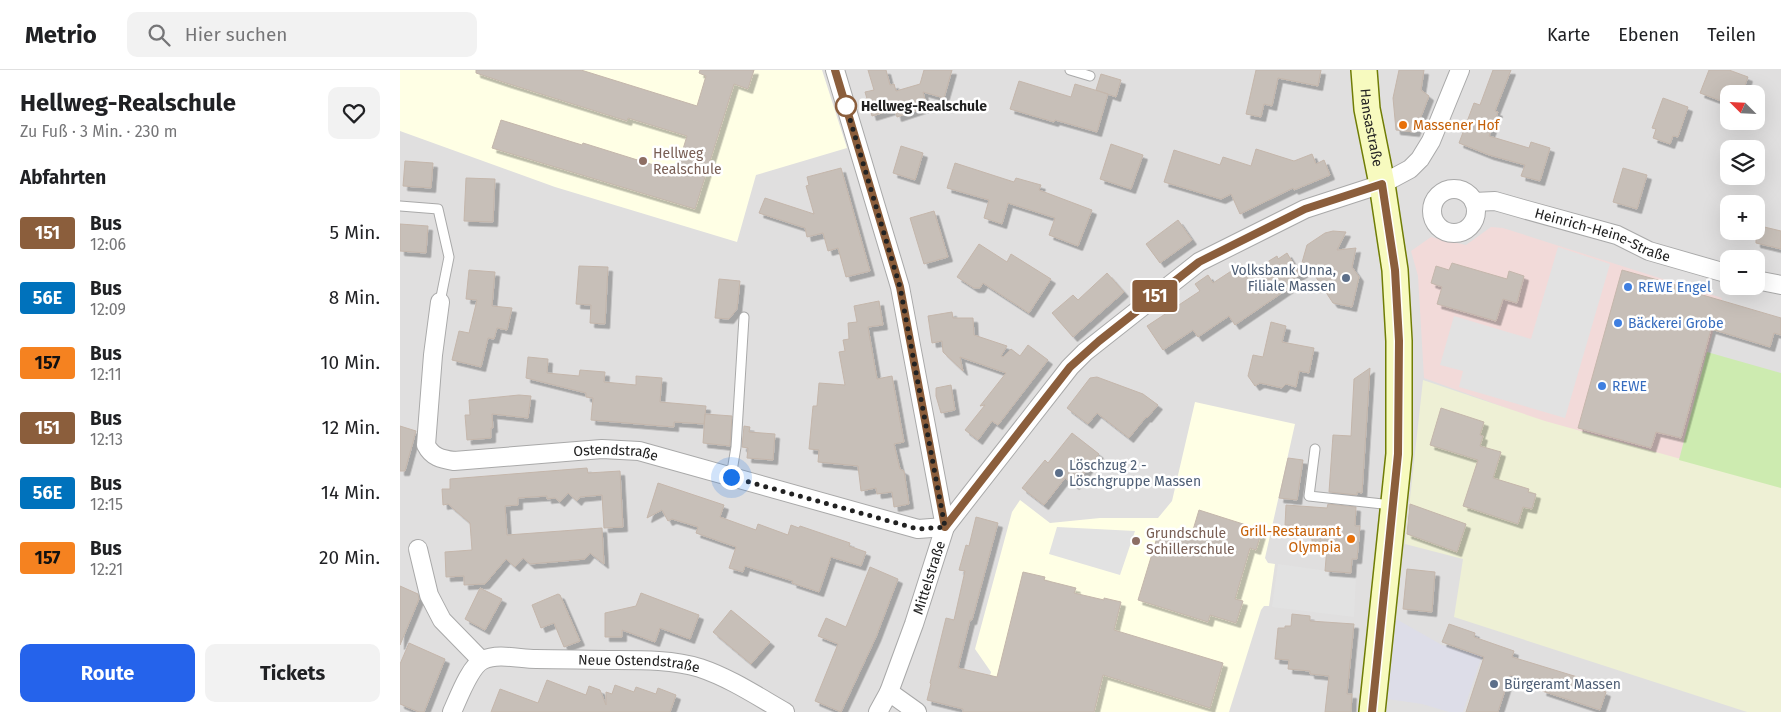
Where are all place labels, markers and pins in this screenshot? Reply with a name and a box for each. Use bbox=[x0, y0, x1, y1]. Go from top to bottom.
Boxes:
marker: Hellweg-Realschule bbox=[835, 95, 857, 117]
place label: Hellweg-Realschule bbox=[861, 98, 987, 115]
place label: Massener Hof bbox=[1413, 117, 1501, 134]
marker: Massener Hof bbox=[1397, 119, 1409, 131]
place label: Hellweg Realschule bbox=[653, 145, 722, 178]
marker: Hellweg Realschule bbox=[637, 155, 649, 167]
place label: Volksbank Unna, Filiale Massen bbox=[1231, 262, 1336, 295]
marker: Volksbank Unna, Filiale Massen bbox=[1340, 272, 1352, 284]
place label: REWE Engel bbox=[1638, 279, 1711, 296]
marker: REWE Engel bbox=[1622, 281, 1634, 293]
place label: Bäckerei Grobe bbox=[1628, 315, 1724, 332]
marker: Bäckerei Grobe bbox=[1612, 317, 1624, 329]
place label: REWE bbox=[1612, 378, 1647, 395]
marker: REWE bbox=[1596, 380, 1608, 392]
place label: Löschzug 2 - Löschgruppe Massen bbox=[1069, 457, 1201, 490]
marker: Löschzug 2 - Löschgruppe Massen bbox=[1053, 467, 1065, 479]
place label: Grill-Restaurant Olympia bbox=[1240, 523, 1342, 556]
place label: Grundschule Schillerschule bbox=[1146, 525, 1235, 558]
marker: Grill-Restaurant Olympia bbox=[1345, 533, 1357, 545]
marker: Grundschule Schillerschule bbox=[1130, 535, 1142, 547]
place label: Bürgeramt Massen bbox=[1504, 676, 1621, 693]
marker: Bürgeramt Massen bbox=[1488, 678, 1500, 690]

